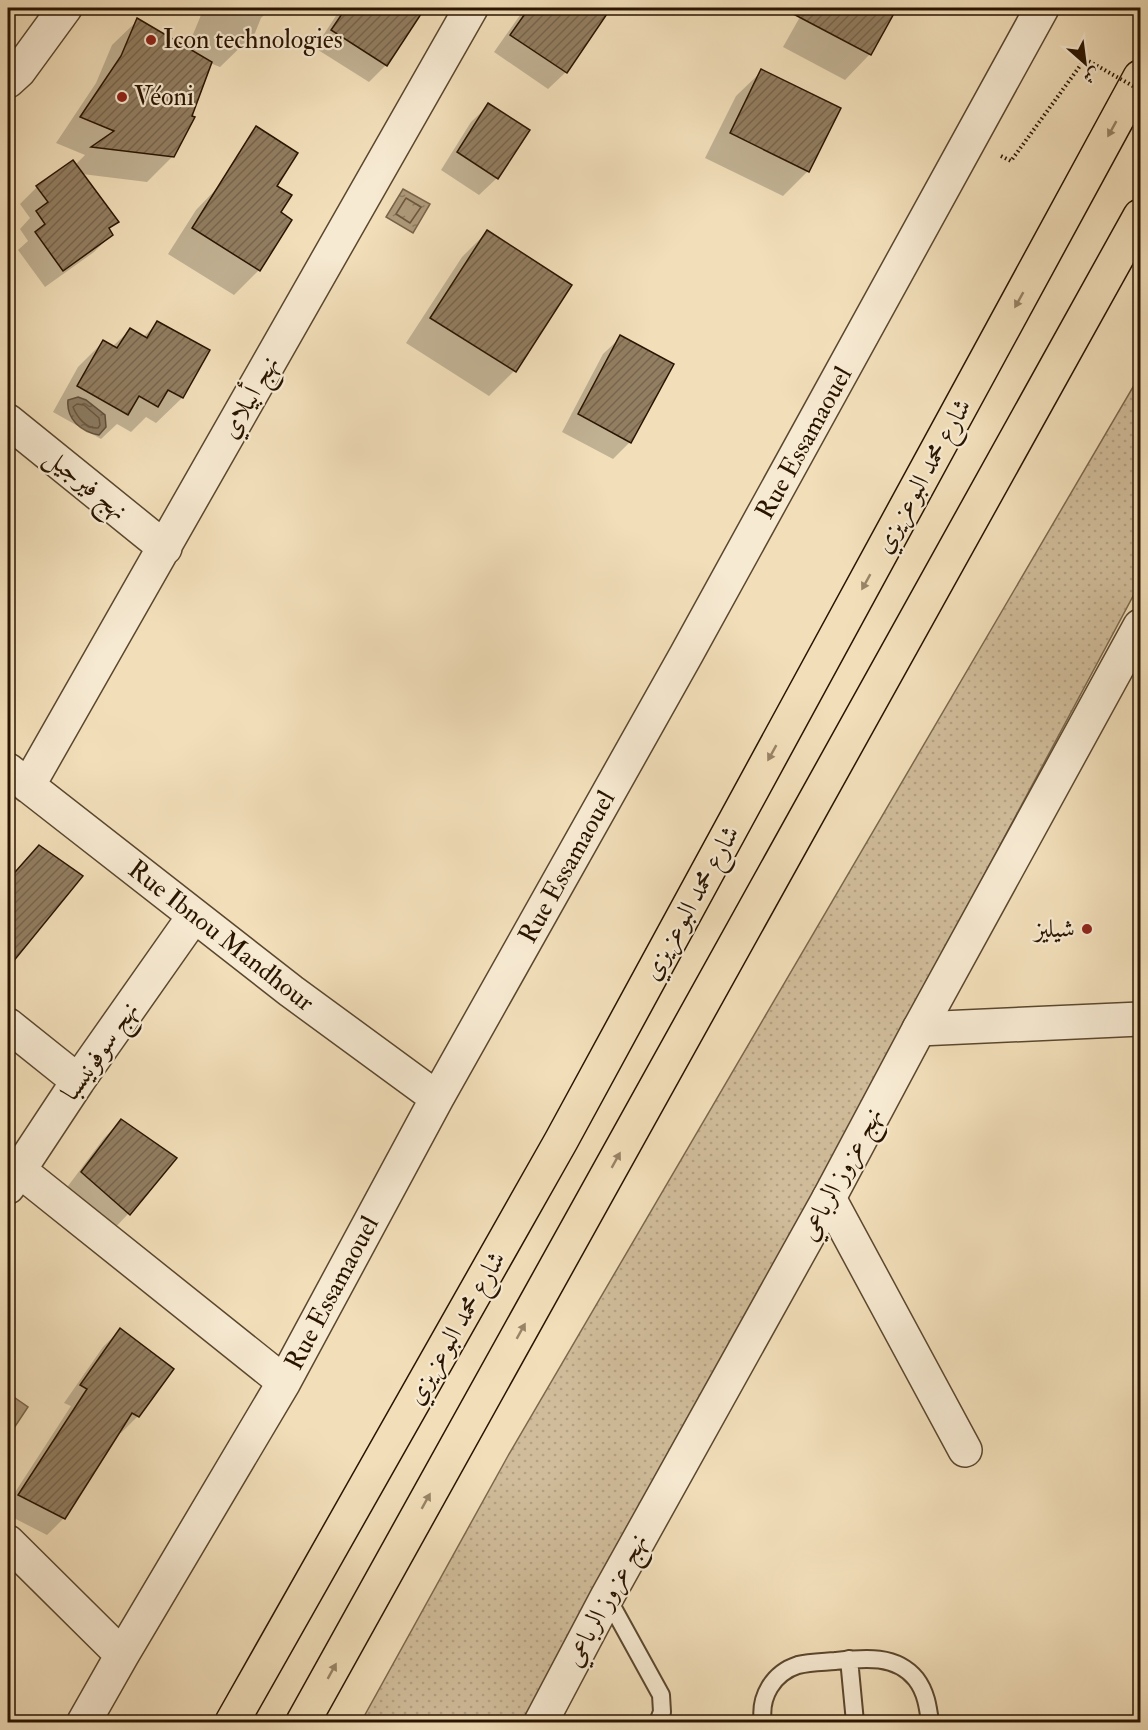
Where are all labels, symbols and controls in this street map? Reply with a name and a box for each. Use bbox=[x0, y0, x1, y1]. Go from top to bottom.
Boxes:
place label: Icon technologies bbox=[163, 24, 343, 56]
marker: Icon technologies bbox=[144, 33, 158, 47]
north arrow bbox=[1055, 33, 1115, 93]
text: ش bbox=[1080, 63, 1103, 88]
place label: Véoni bbox=[134, 81, 194, 113]
marker: Véoni bbox=[115, 90, 129, 104]
one-way arrow bbox=[1107, 120, 1117, 137]
one-way arrow bbox=[1014, 292, 1024, 309]
street label: نهج أبيلاي bbox=[212, 349, 293, 448]
street label: Rue Essamaouel bbox=[749, 361, 859, 525]
street label: شارع محمد البوعزيزي bbox=[867, 393, 983, 561]
street label: نهج فيرجيل bbox=[33, 441, 134, 533]
one-way arrow bbox=[861, 574, 871, 591]
one-way arrow bbox=[767, 745, 777, 762]
street label: Rue Essamaouel bbox=[512, 785, 622, 949]
street label: شارع محمد البوعزيزي bbox=[635, 820, 751, 988]
street label: Rue Ibnou Mandhour bbox=[122, 853, 321, 1019]
place label: شيليز bbox=[1031, 913, 1075, 945]
marker: شيليز bbox=[1080, 922, 1094, 936]
street label: نهج سوفونيسبا bbox=[54, 995, 152, 1111]
street label: نهج عزوز الرباعي bbox=[792, 1102, 896, 1250]
one-way arrow bbox=[611, 1151, 621, 1168]
street label: Rue Essamaouel bbox=[278, 1210, 386, 1375]
street label: شارع محمد البوعزيزي bbox=[399, 1246, 517, 1413]
one-way arrow bbox=[516, 1322, 526, 1339]
one-way arrow bbox=[421, 1493, 432, 1509]
street label: نهج عزوز الرباعي bbox=[557, 1528, 661, 1676]
one-way arrow bbox=[327, 1663, 337, 1680]

